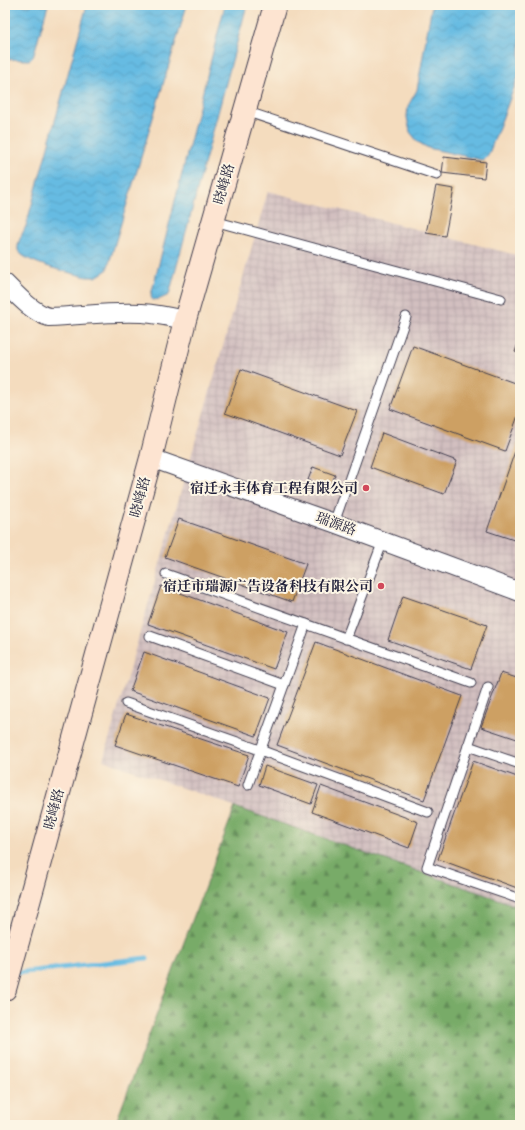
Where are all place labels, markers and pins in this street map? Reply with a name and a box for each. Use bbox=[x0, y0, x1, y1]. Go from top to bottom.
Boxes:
place label: 宿迁永丰体育工程有限公司 bbox=[190, 479, 358, 498]
marker: 宿迁永丰体育工程有限公司 bbox=[361, 483, 371, 493]
place label: 宿迁市瑞源广告设备科技有限公司 bbox=[163, 577, 373, 596]
marker: 宿迁市瑞源广告设备科技有限公司 bbox=[376, 581, 386, 591]

